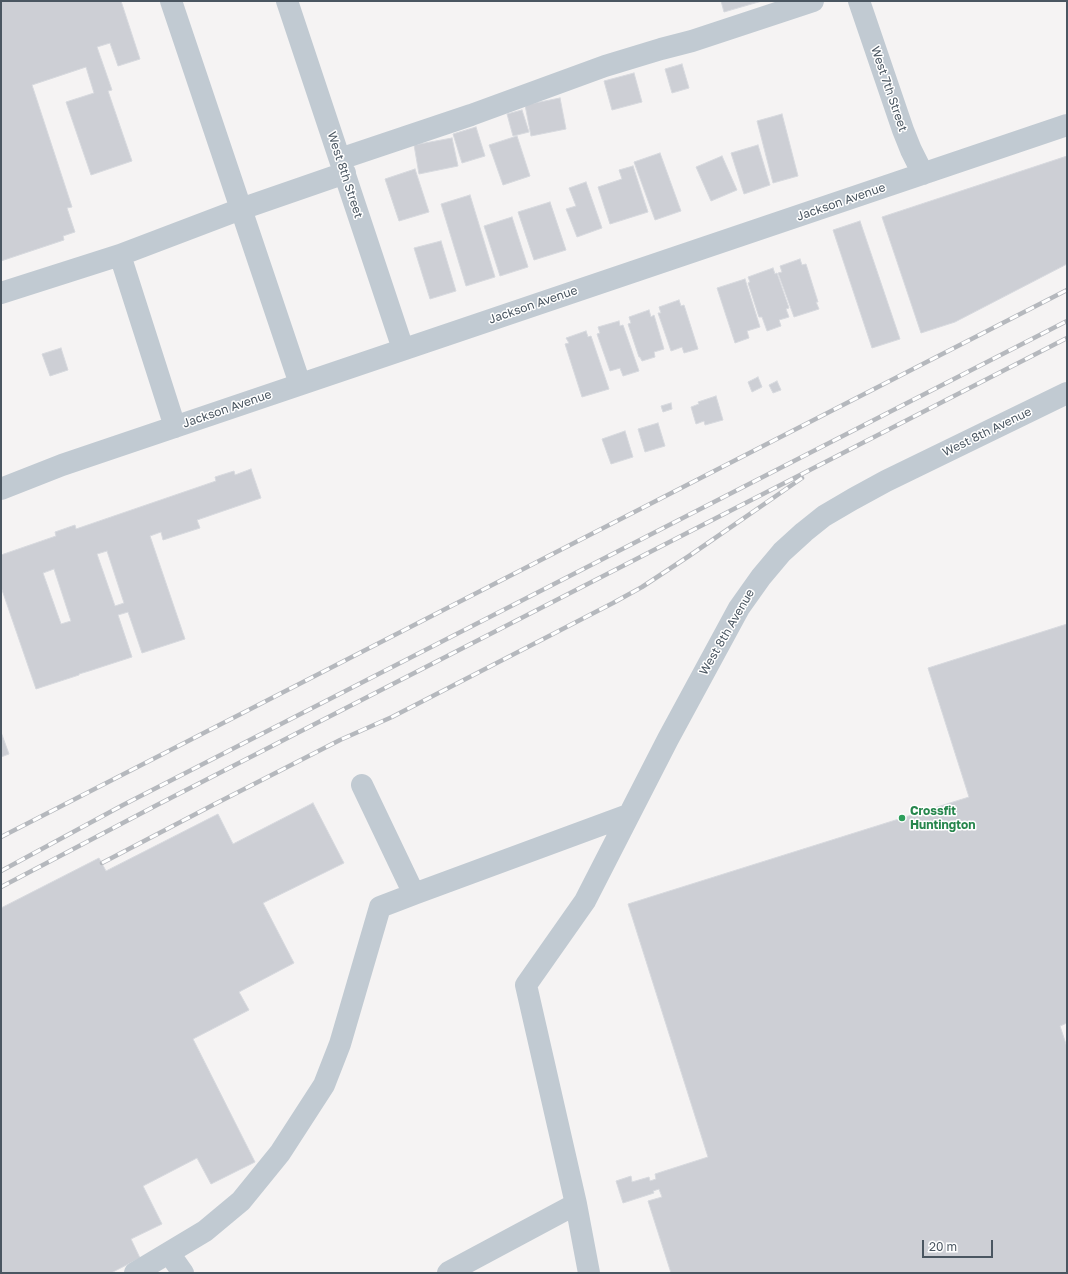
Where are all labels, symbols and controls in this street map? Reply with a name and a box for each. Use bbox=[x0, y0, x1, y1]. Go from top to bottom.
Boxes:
street label: West 7th Street bbox=[868, 44, 910, 134]
street label: West 8th Street bbox=[324, 130, 366, 220]
street label: Jackson Avenue bbox=[795, 180, 887, 224]
street label: Jackson Avenue bbox=[487, 283, 579, 327]
street label: Jackson Avenue bbox=[181, 387, 273, 431]
street label: West 8th Avenue bbox=[940, 404, 1034, 460]
street label: West 8th Avenue bbox=[697, 586, 757, 678]
place label: Crossfit Huntington bbox=[910, 804, 976, 832]
marker: Crossfit Huntington bbox=[897, 813, 907, 823]
scale bar bbox=[924, 1232, 995, 1258]
text: 20 m bbox=[929, 1239, 957, 1254]

